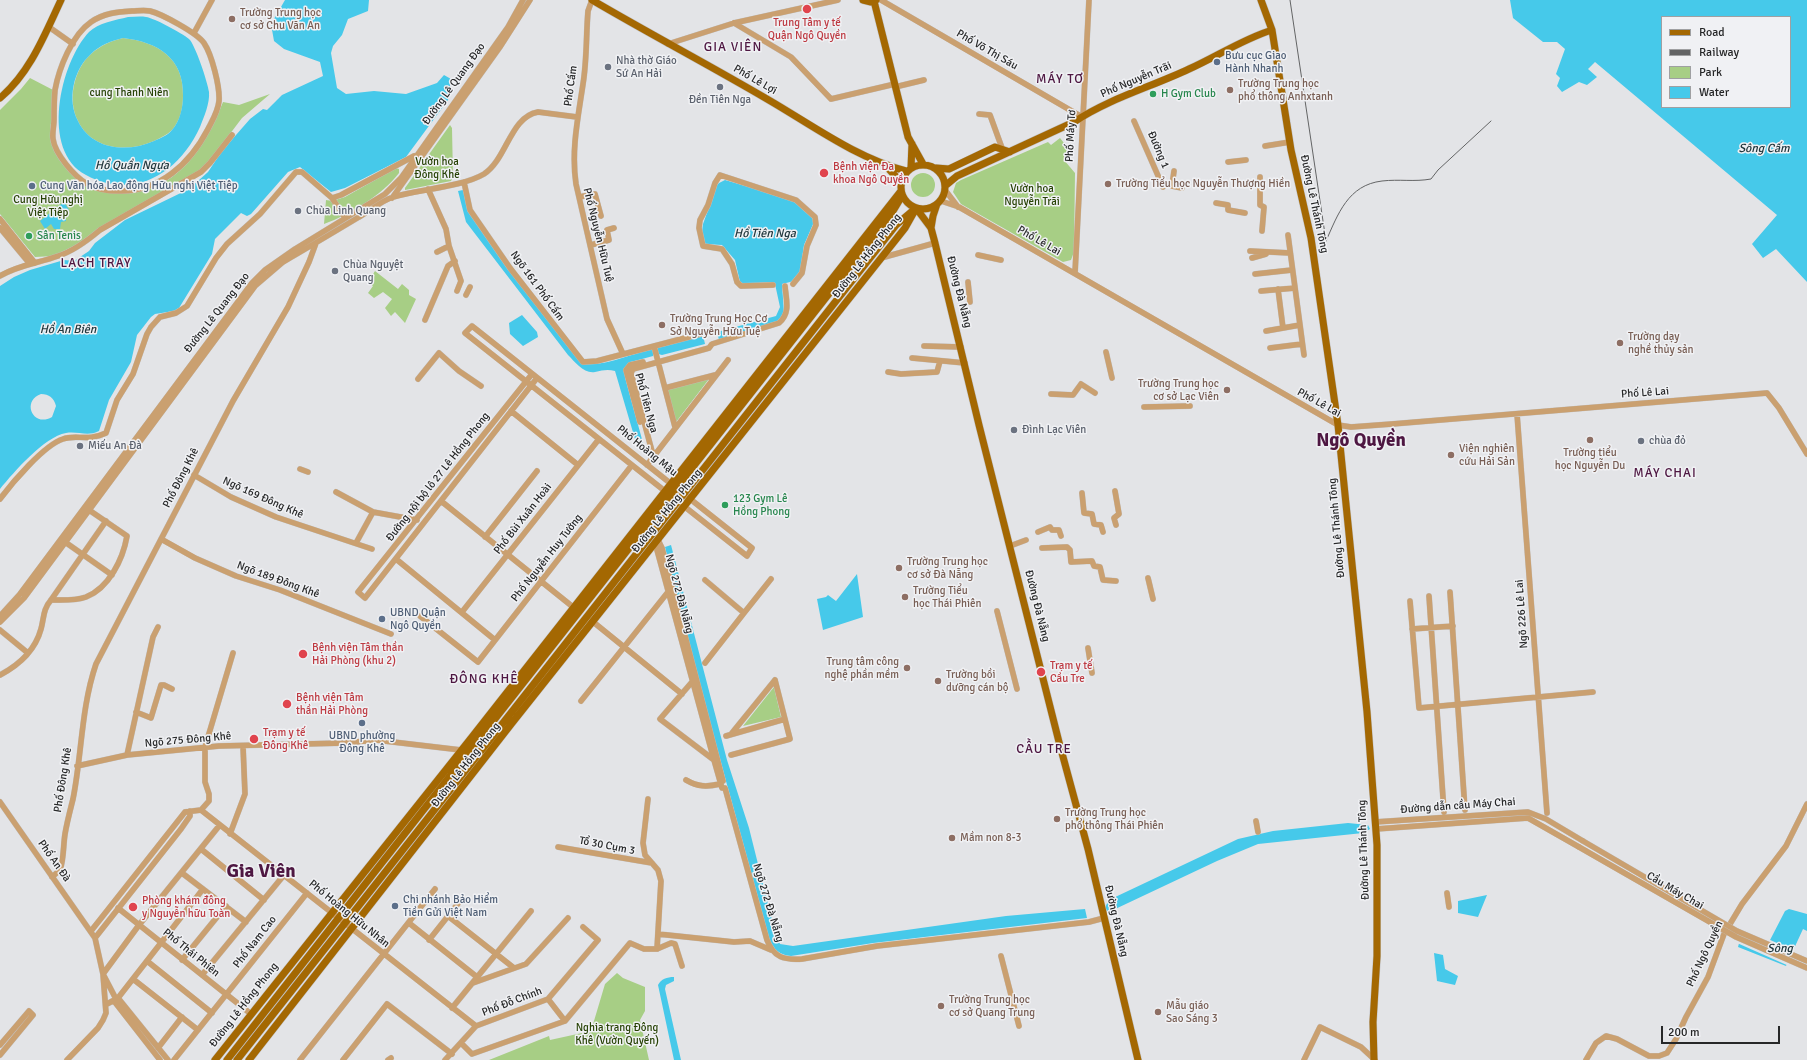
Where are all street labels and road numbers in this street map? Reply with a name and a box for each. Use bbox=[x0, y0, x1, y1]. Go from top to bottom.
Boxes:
street label: Phố Võ Thị Sáu bbox=[954, 27, 1020, 73]
street label: Đường Lê Quang Đạo bbox=[420, 40, 488, 128]
street label: Phố Nguyễn Trãi bbox=[1098, 59, 1174, 101]
street label: Phố Lê Lợi bbox=[731, 62, 779, 98]
street label: Phố Cấm bbox=[562, 65, 580, 107]
street label: Phố Máy Tơ bbox=[1063, 109, 1079, 163]
street label: Đường 1 bbox=[1144, 129, 1172, 171]
street label: Đường Lê Thánh Tông bbox=[1297, 154, 1331, 254]
street label: Phố Nguyễn Hữu Tuệ bbox=[580, 187, 616, 283]
street label: Đường Lê Hồng Phong bbox=[830, 211, 904, 301]
street label: Phố Lê Lai bbox=[1015, 223, 1063, 259]
street label: Ngõ 161 Phố Cấm bbox=[507, 249, 567, 323]
street label: Đường Đà Nẵng bbox=[944, 255, 974, 329]
street label: Đường Lê Quang Đạo bbox=[182, 270, 252, 356]
street label: Phố Tiên Nga bbox=[632, 372, 660, 434]
street label: Phố Lê Lai bbox=[1621, 385, 1669, 401]
street label: Phố Lê Lai bbox=[1295, 386, 1343, 420]
street label: Đường nội bộ lô 27 Lê Hồng Phong bbox=[383, 410, 493, 544]
street label: Phố Hoàng Mậu bbox=[614, 423, 680, 479]
street label: Phố Đông Khê bbox=[160, 446, 202, 510]
street label: Đường Lê Hồng Phong bbox=[629, 467, 705, 555]
street label: Ngõ 169 Đông Khê bbox=[221, 474, 305, 522]
street label: Đường Lê Thánh Tông bbox=[1326, 477, 1348, 579]
street label: Phố Bùi Xuân Hoài bbox=[491, 481, 555, 557]
street label: Phố Nguyễn Huy Tưởng bbox=[509, 512, 585, 604]
street label: Ngõ 272 Đà Nẵng bbox=[662, 553, 696, 635]
street label: Ngõ 189 Đông Khê bbox=[235, 559, 321, 601]
street label: Đường Đà Nẵng bbox=[1022, 569, 1052, 643]
street label: Ngõ 226 Lê Lai bbox=[1513, 579, 1531, 649]
street label: Đường Lê Hồng Phong bbox=[429, 720, 503, 810]
street label: Ngõ 275 Đông Khê bbox=[144, 730, 232, 750]
street label: Phố Đông Khê bbox=[51, 747, 75, 813]
street label: Đường dẫn cầu Máy Chai bbox=[1400, 795, 1516, 817]
street label: Đường Lê Thánh Tông bbox=[1356, 800, 1372, 900]
street label: Tổ 30 Cụm 3 bbox=[578, 834, 636, 858]
street label: Phố An Đà bbox=[35, 837, 73, 885]
street label: Ngõ 272 Đà Nẵng bbox=[750, 862, 786, 944]
street label: Cầu Máy Chai bbox=[1644, 869, 1706, 913]
street label: Phố Hoàng Hữu Nhân bbox=[306, 877, 392, 951]
street label: Đường Đà Nẵng bbox=[1101, 884, 1131, 958]
street label: Phố Nam Cao bbox=[231, 913, 279, 971]
street label: Phố Ngô Quyền bbox=[1684, 919, 1726, 989]
street label: Phố Thái Phiên bbox=[160, 926, 222, 980]
street label: Đường Lê Hồng Phong bbox=[207, 960, 281, 1050]
street label: Phố Đỗ Chính bbox=[480, 984, 544, 1020]

